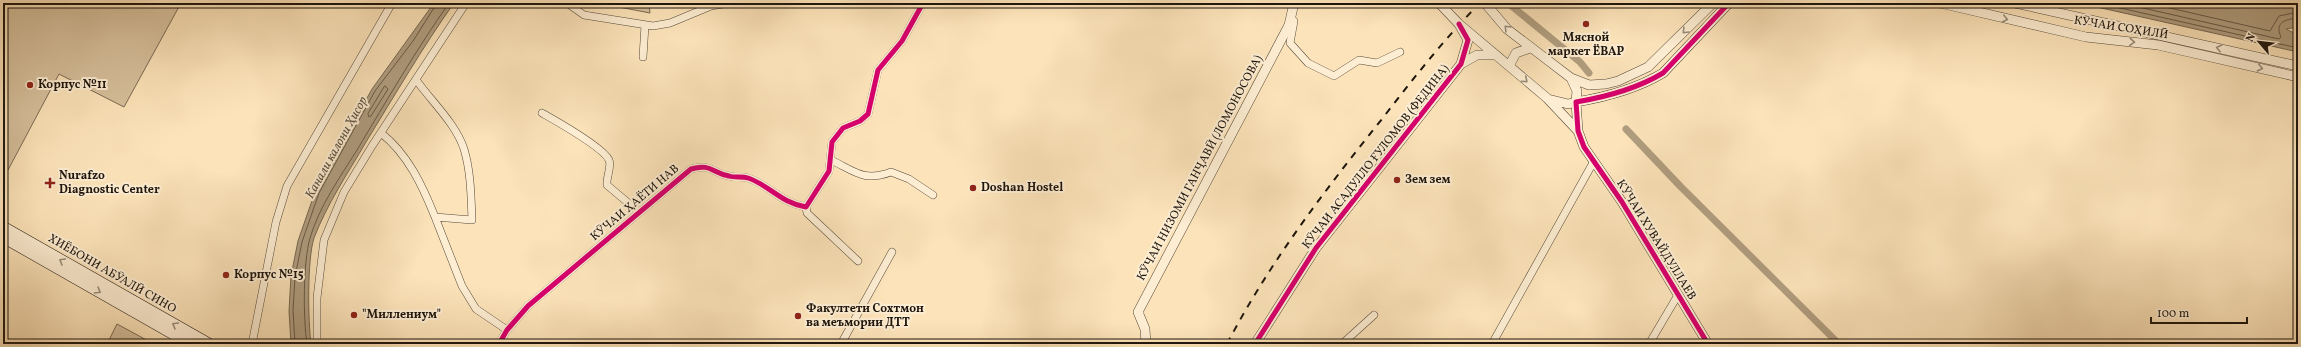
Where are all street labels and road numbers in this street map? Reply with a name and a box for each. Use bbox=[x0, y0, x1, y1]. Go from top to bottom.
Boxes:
street label: КӮЧАИ СОҲИЛӢ bbox=[2073, 13, 2169, 43]
street label: КӮЧАИ НИЗОМИ ГАНҶАВӢ (ЛОМОНОСОВА) bbox=[1133, 52, 1267, 284]
street label: КӮЧАИ АСАДУЛЛО ҒУЛОМОВ (ФЕДИНА) bbox=[1299, 61, 1453, 253]
street label: КӮЧАИ ҲАЁТИ НАВ bbox=[587, 160, 683, 245]
street label: КӮЧАИ ХУВАЙДУЛЛАЕВ bbox=[1612, 176, 1700, 303]
street label: ХИЁБОНИ АБӮАЛӢ СИНО bbox=[45, 230, 180, 317]

